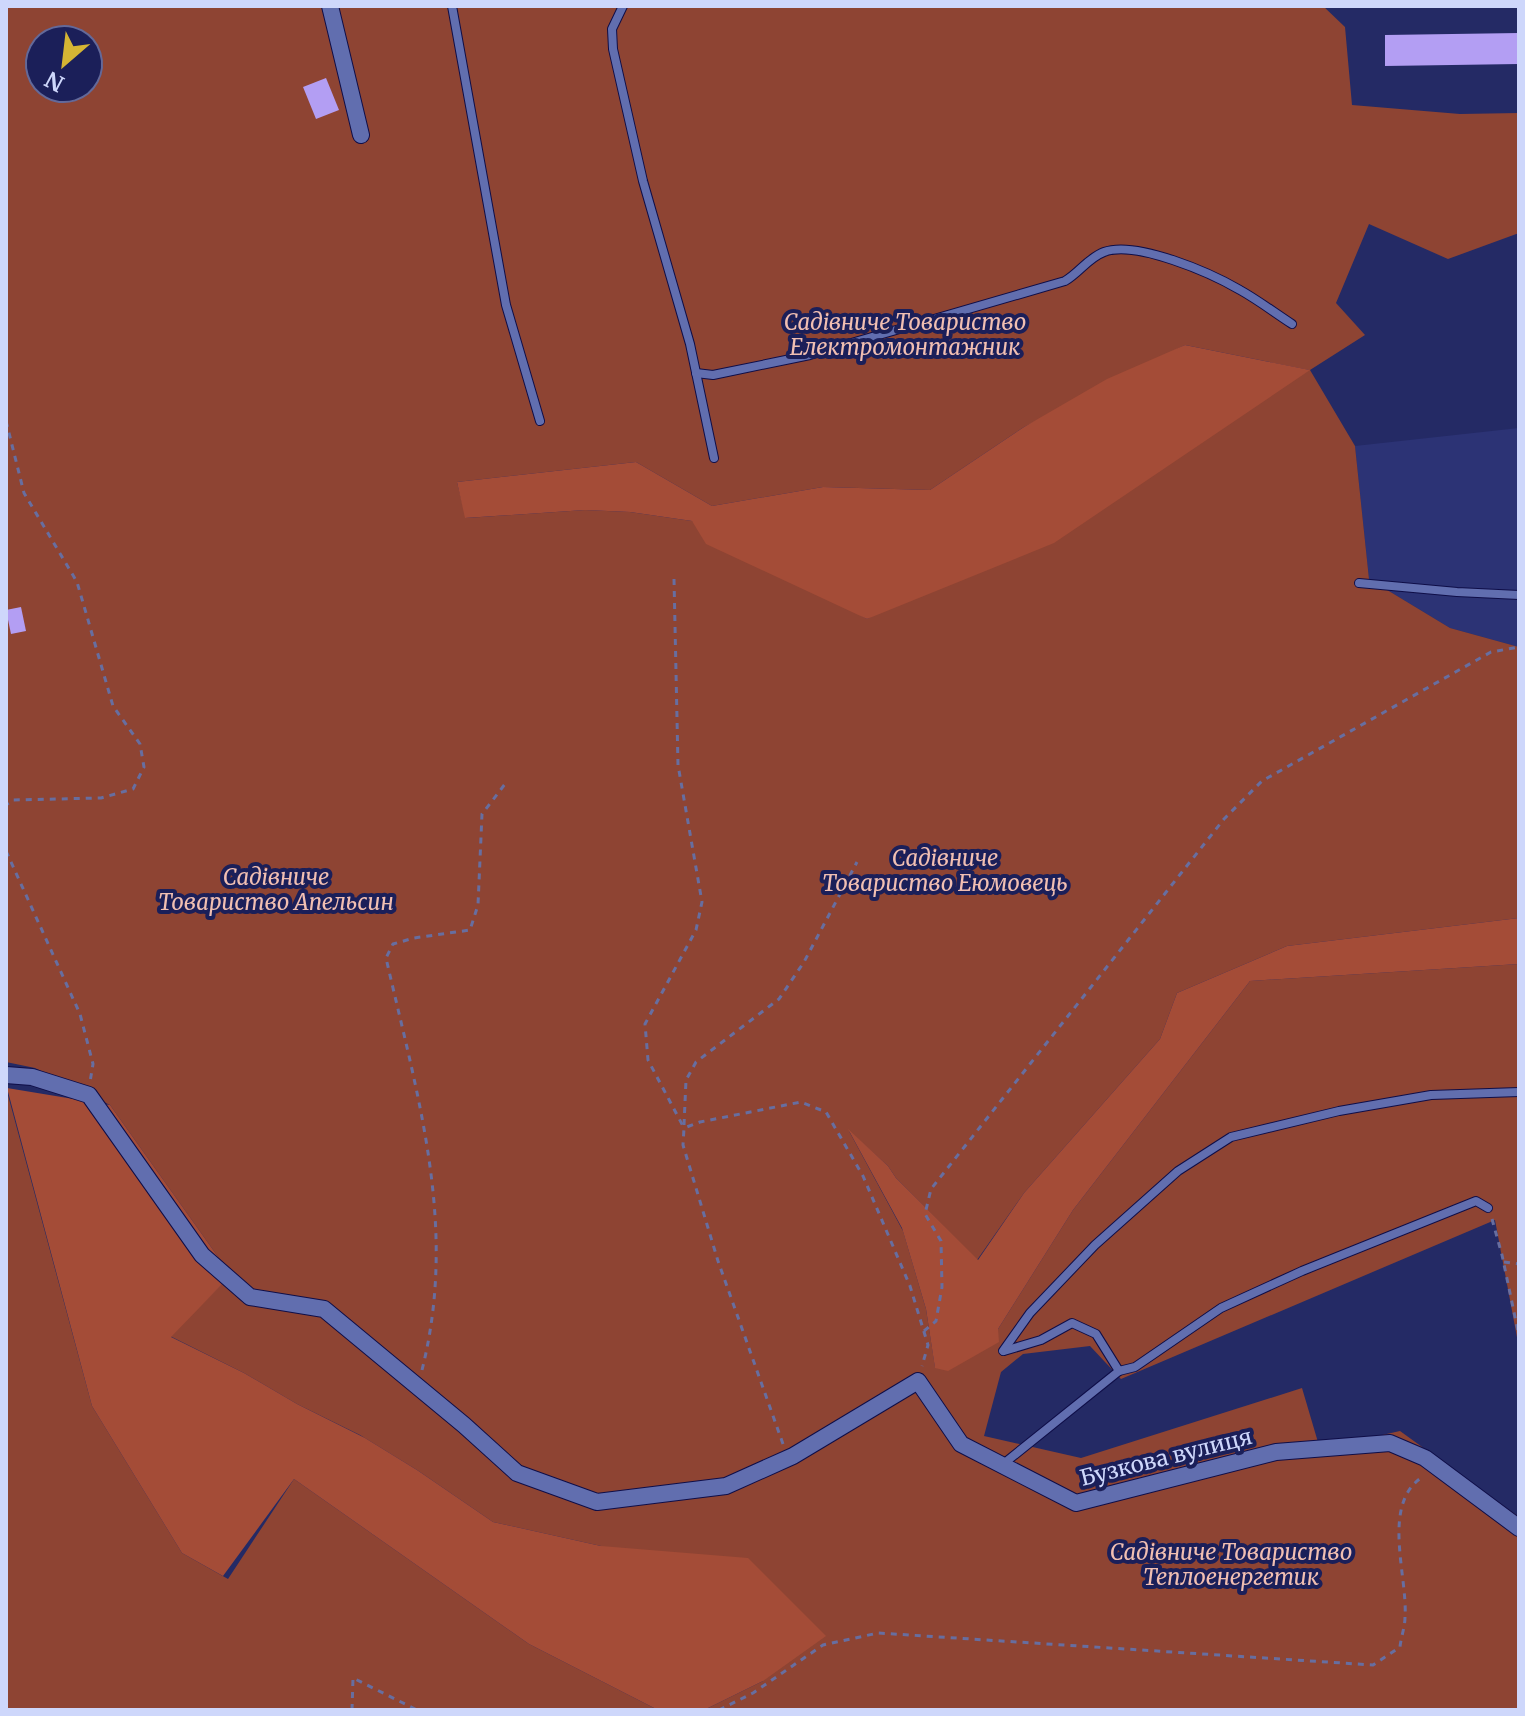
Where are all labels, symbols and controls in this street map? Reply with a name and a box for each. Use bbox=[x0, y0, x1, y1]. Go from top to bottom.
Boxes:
north arrow bbox=[24, 24, 104, 104]
text: N bbox=[40, 65, 69, 98]
park label: Садівниче Товариство Електромонтажник bbox=[784, 308, 1026, 361]
park label: Садівниче Товариство Еюмовець bbox=[822, 844, 1068, 897]
park label: Садівниче Товариство Апельсин bbox=[158, 863, 394, 916]
street label: Бузкова вулиця bbox=[1077, 1422, 1255, 1492]
park label: Садівниче Товариство Теплоенергетик bbox=[1110, 1538, 1352, 1591]

